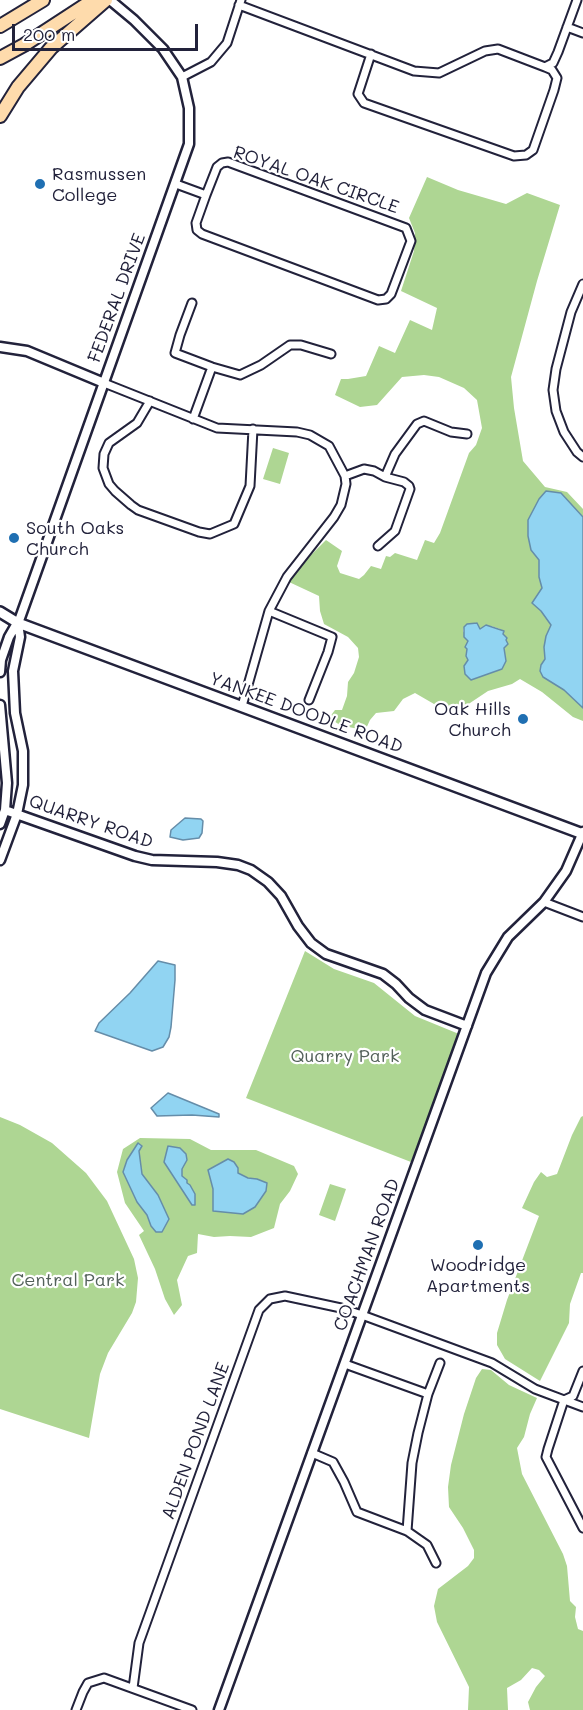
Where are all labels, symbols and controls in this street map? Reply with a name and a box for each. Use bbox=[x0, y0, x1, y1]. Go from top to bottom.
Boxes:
scale bar bbox=[15, 12, 201, 50]
text: 200 m bbox=[23, 22, 75, 46]
street label: ROYAL OAK CIRCLE bbox=[230, 142, 402, 218]
place label: Rasmussen College bbox=[52, 163, 146, 206]
marker: Rasmussen College bbox=[33, 177, 47, 191]
street label: FEDERAL DRIVE bbox=[84, 230, 150, 366]
place label: South Oaks Church bbox=[26, 517, 124, 560]
marker: South Oaks Church bbox=[7, 531, 21, 545]
street label: YANKEE DOODLE ROAD bbox=[206, 668, 406, 758]
place label: Oak Hills Church bbox=[434, 698, 511, 740]
marker: Oak Hills Church bbox=[516, 712, 530, 726]
street label: QUARRY ROAD bbox=[26, 791, 156, 853]
park label: Quarry Park bbox=[290, 1045, 400, 1067]
street label: COACHMAN ROAD bbox=[329, 1176, 405, 1334]
marker: Woodridge Apartments bbox=[471, 1238, 485, 1252]
place label: Woodridge Apartments bbox=[426, 1254, 530, 1296]
park label: Central Park bbox=[11, 1269, 125, 1291]
street label: ALDEN POND LANE bbox=[157, 1359, 235, 1523]

